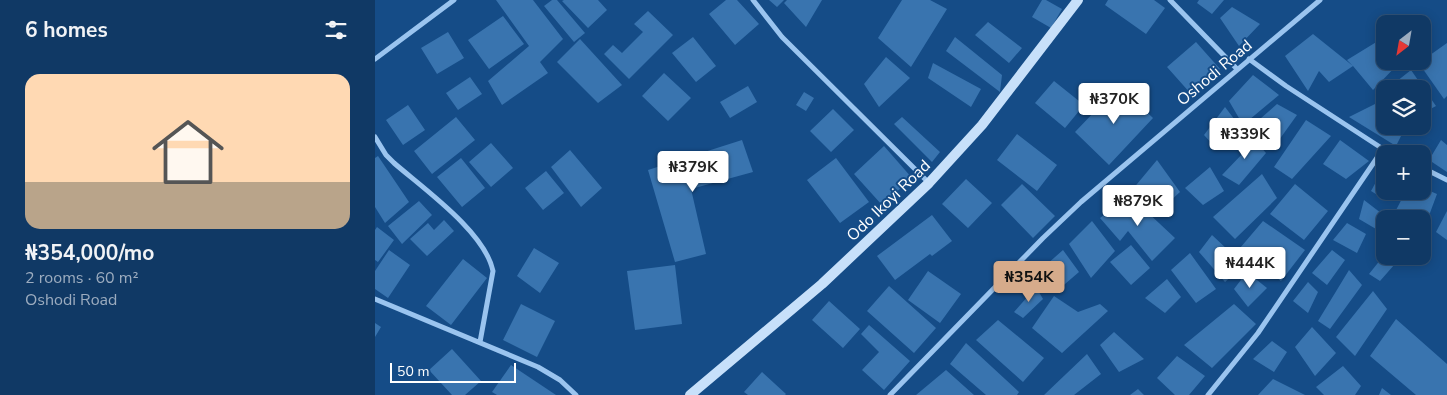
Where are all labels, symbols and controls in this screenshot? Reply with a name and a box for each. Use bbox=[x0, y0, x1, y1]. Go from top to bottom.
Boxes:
north arrow bbox=[1376, 15, 1431, 70]
map controls bbox=[1376, 15, 1431, 265]
text: 6 homes bbox=[25, 16, 108, 44]
icon: filters bbox=[322, 16, 350, 44]
street label: Oshodi Road bbox=[1172, 35, 1257, 111]
button: layers bbox=[1376, 80, 1431, 135]
pin: ₦370K bbox=[1079, 82, 1149, 125]
text: ₦370K bbox=[1089, 88, 1139, 110]
icon: home bbox=[143, 107, 233, 197]
pin: ₦339K bbox=[1210, 118, 1280, 160]
text: ₦339K bbox=[1220, 123, 1270, 145]
button: + bbox=[1376, 145, 1431, 200]
pin: ₦379K bbox=[658, 150, 728, 193]
street label: Odo Ikoyi Road bbox=[842, 155, 935, 246]
text: ₦379K bbox=[668, 156, 718, 178]
pin: ₦879K bbox=[1103, 184, 1173, 227]
text: ₦879K bbox=[1113, 190, 1163, 212]
button: − bbox=[1376, 210, 1431, 265]
text: ₦354,000/mo bbox=[25, 239, 154, 267]
pin: ₦444K bbox=[1215, 246, 1285, 289]
text: ₦444K bbox=[1225, 252, 1275, 274]
pin: ₦354K bbox=[994, 260, 1064, 303]
text: ₦354K bbox=[1004, 266, 1054, 288]
text: 2 rooms · 60 m² bbox=[25, 267, 138, 289]
text: Oshodi Road bbox=[25, 289, 117, 311]
scale bar bbox=[390, 360, 516, 383]
text: 50 m bbox=[397, 362, 429, 381]

